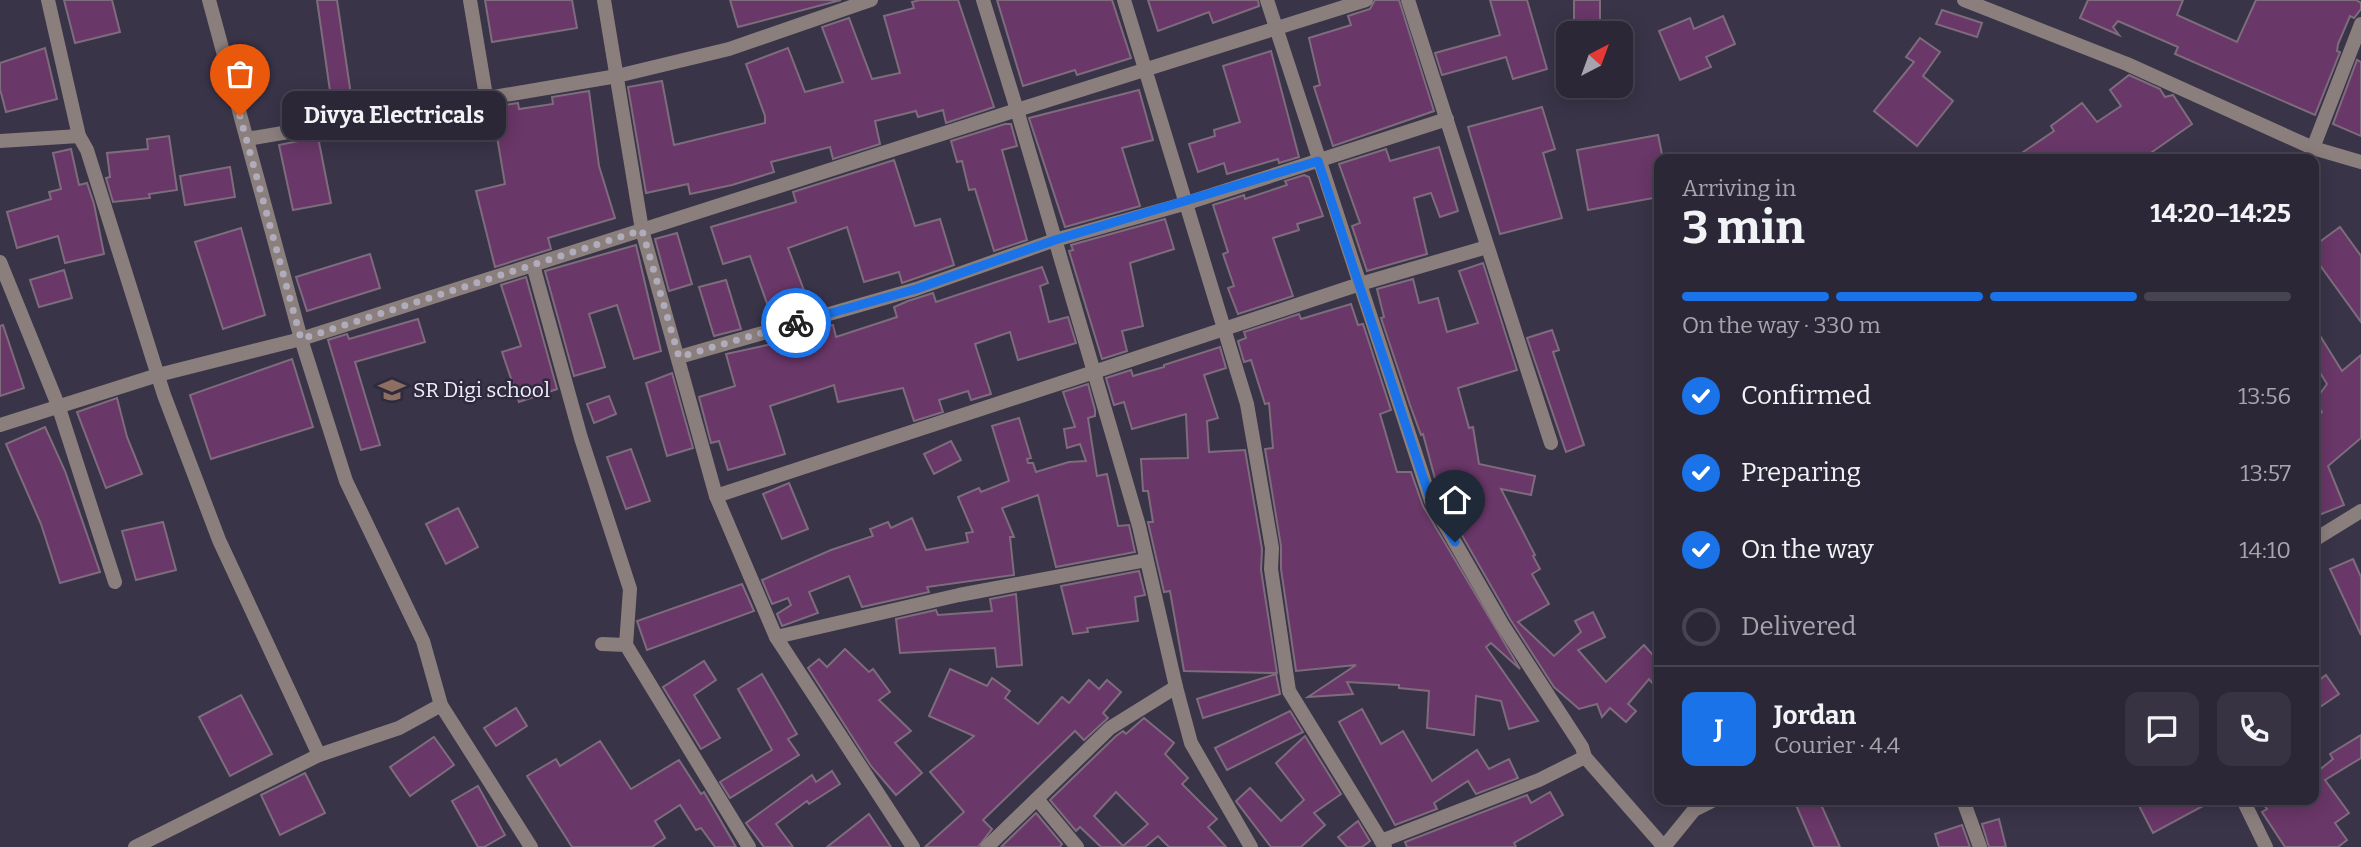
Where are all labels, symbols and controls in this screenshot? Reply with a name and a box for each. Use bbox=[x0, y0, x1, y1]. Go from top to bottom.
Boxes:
north arrow bbox=[1556, 21, 1633, 98]
map controls bbox=[1556, 21, 1633, 98]
pin bbox=[210, 44, 270, 116]
icon: bag bbox=[221, 55, 259, 93]
callout: Divya Electricals bbox=[282, 92, 506, 140]
text: Divya Electricals bbox=[304, 101, 484, 129]
text: Arriving in bbox=[1682, 174, 1796, 202]
text: 14:20–14:25 bbox=[2150, 198, 2291, 229]
text: 3 min bbox=[1682, 200, 1805, 255]
courier bbox=[761, 288, 831, 358]
icon: bike bbox=[777, 304, 815, 342]
text: On the way · 330 m bbox=[1682, 311, 1881, 339]
school or university icon: SR Digi school bbox=[377, 375, 407, 405]
place label: SR Digi school bbox=[413, 377, 550, 403]
icon: check bbox=[1682, 377, 1720, 415]
text: Confirmed bbox=[1741, 380, 1871, 411]
text: 13:56 bbox=[2238, 382, 2291, 410]
icon: check bbox=[1682, 454, 1720, 492]
text: Preparing bbox=[1741, 457, 1861, 488]
text: 13:57 bbox=[2240, 459, 2291, 487]
pin bbox=[1425, 470, 1485, 542]
icon: home bbox=[1436, 481, 1474, 519]
icon: check bbox=[1682, 531, 1720, 569]
text: On the way bbox=[1741, 534, 1874, 565]
text: 14:10 bbox=[2239, 536, 2291, 564]
text: Delivered bbox=[1741, 611, 1856, 642]
button: chat bbox=[2125, 692, 2199, 766]
button: phone bbox=[2217, 692, 2291, 766]
text: Jordan bbox=[1774, 700, 1856, 731]
text: J bbox=[1715, 714, 1723, 745]
text: Courier · 4.4 bbox=[1774, 731, 1900, 759]

